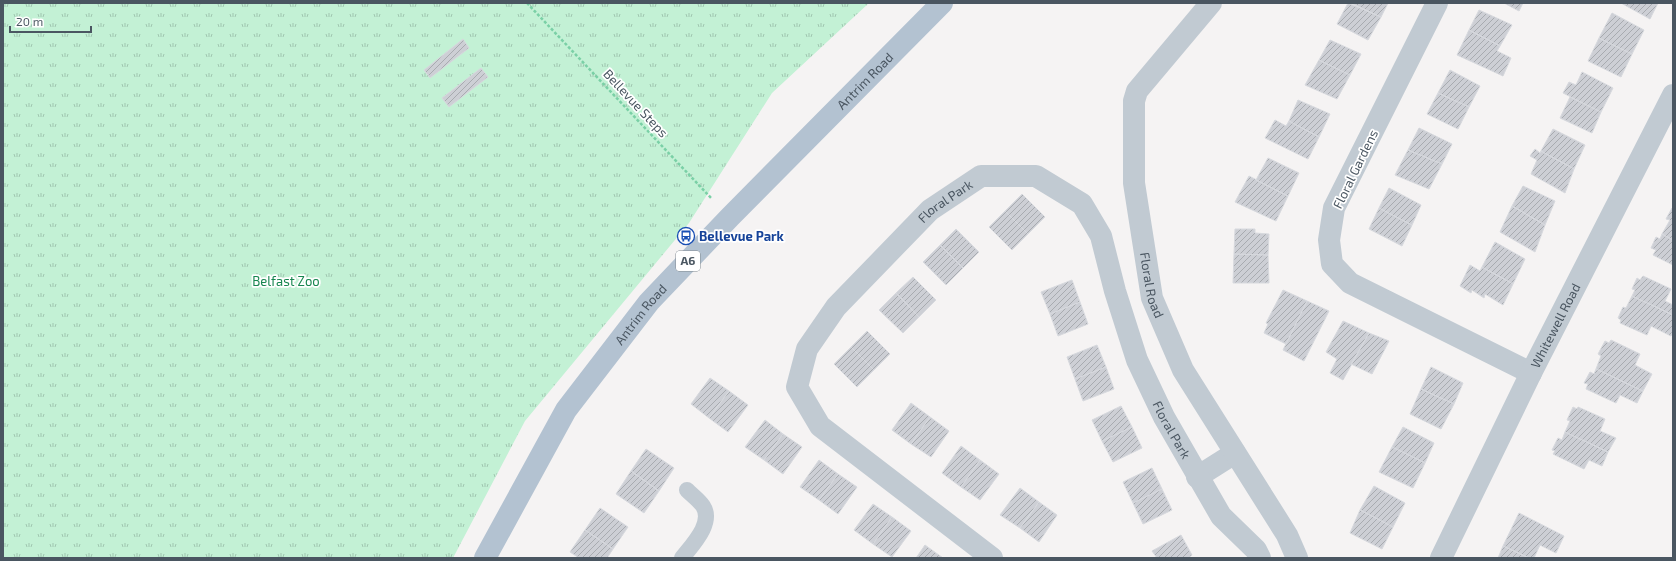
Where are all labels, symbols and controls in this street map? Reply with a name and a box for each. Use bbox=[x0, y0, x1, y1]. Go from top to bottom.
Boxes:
scale bar bbox=[10, 8, 91, 34]
text: 20 m bbox=[16, 14, 43, 28]
street label: Antrim Road bbox=[833, 49, 896, 113]
street label: Bellevue Steps bbox=[600, 66, 672, 140]
street label: Floral Gardens bbox=[1329, 127, 1381, 211]
street label: Floral Park bbox=[914, 176, 976, 226]
bus stop icon: Bellevue Park bbox=[676, 226, 696, 246]
place label: Bellevue Park bbox=[699, 228, 785, 244]
road number: A6 bbox=[676, 251, 700, 271]
street label: Floral Road bbox=[1137, 251, 1168, 320]
park label: Belfast Zoo bbox=[252, 273, 320, 289]
street label: Whitewell Road bbox=[1527, 280, 1584, 371]
street label: Antrim Road bbox=[611, 281, 670, 348]
street label: Floral Park bbox=[1150, 398, 1194, 462]

